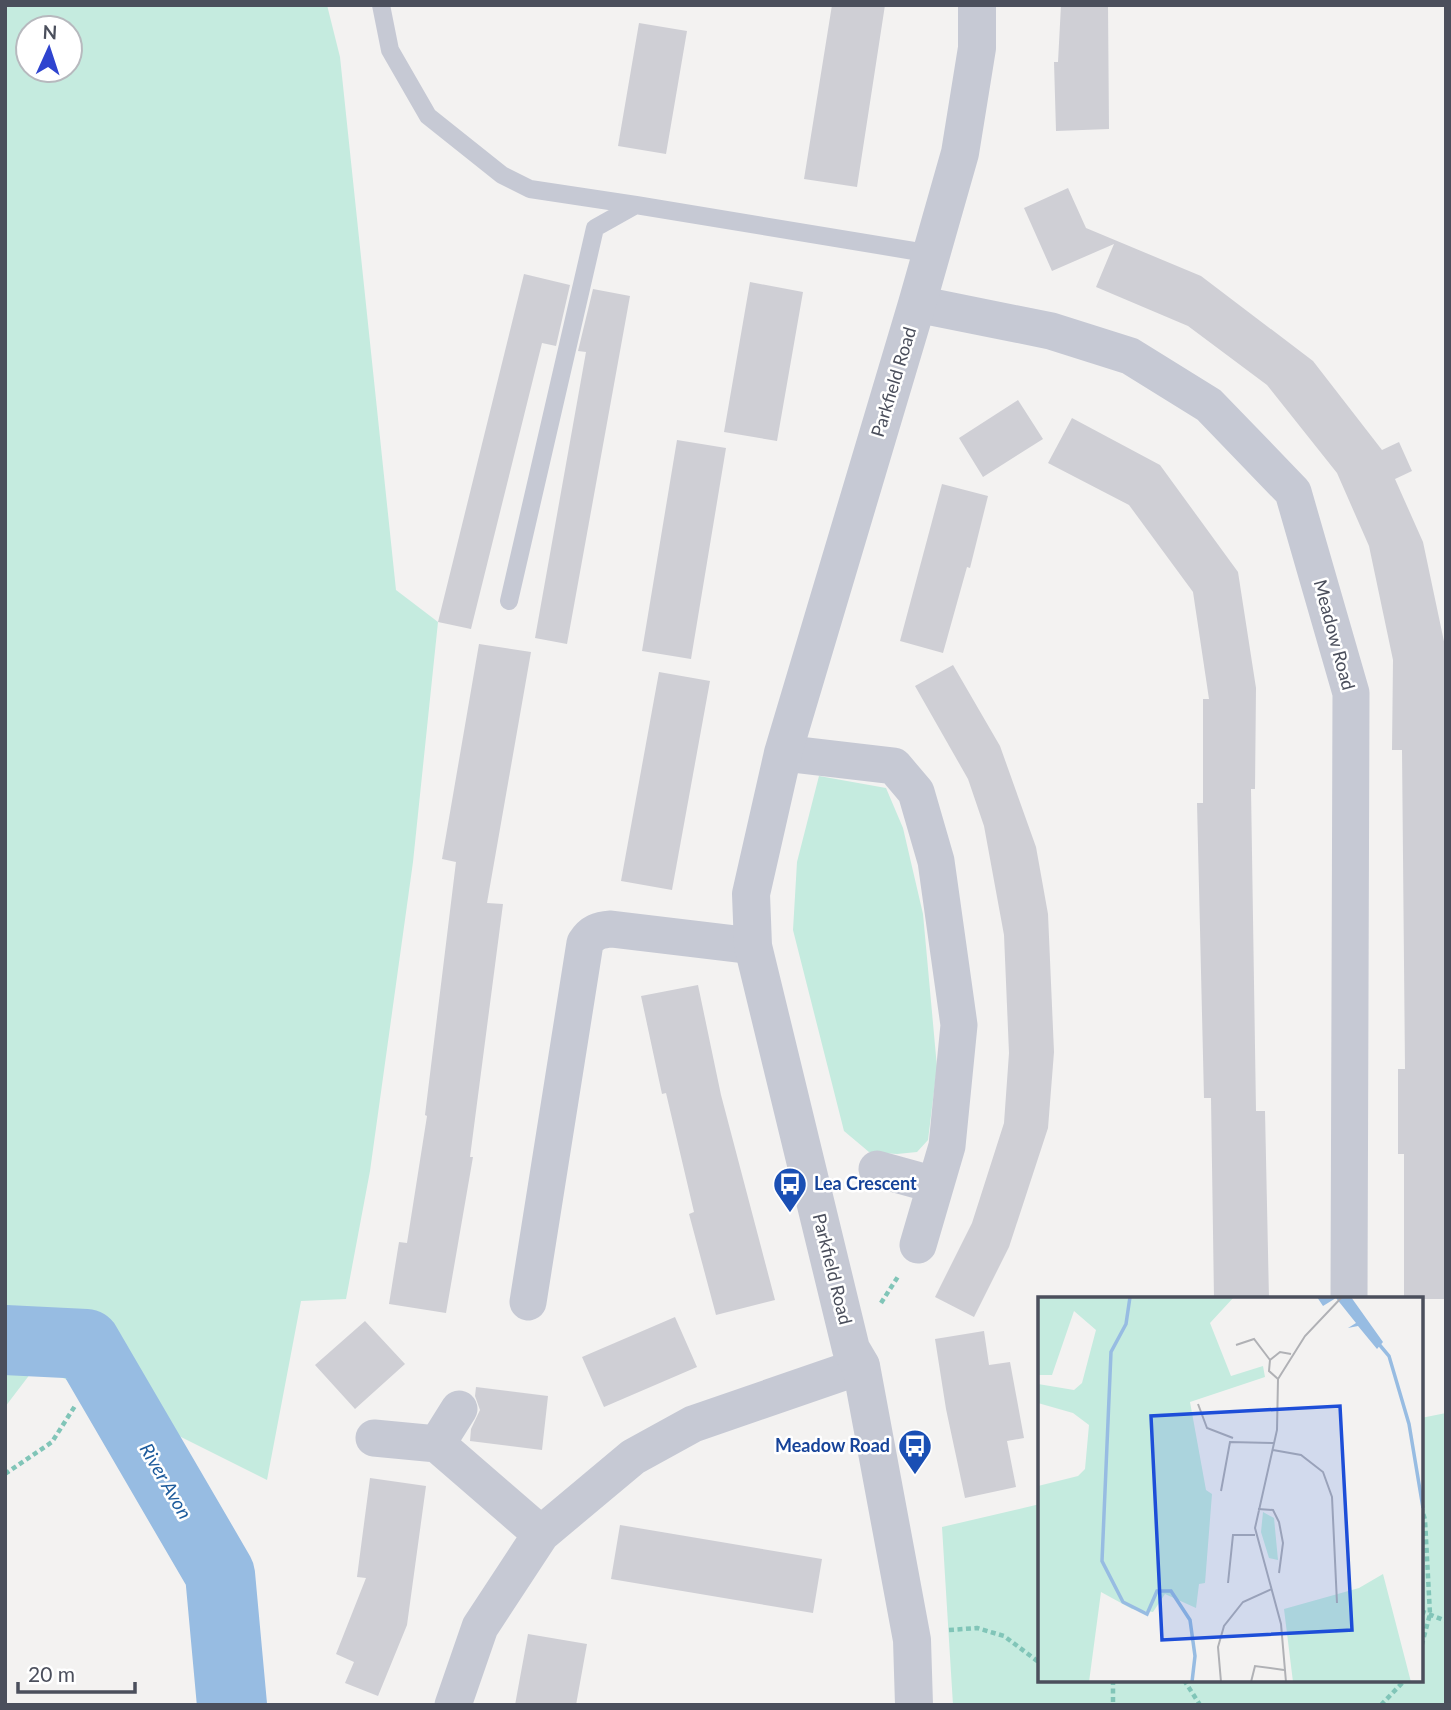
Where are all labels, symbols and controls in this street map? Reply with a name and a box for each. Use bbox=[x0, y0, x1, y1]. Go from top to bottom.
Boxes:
north arrow bbox=[14, 14, 84, 84]
text: N bbox=[42, 20, 58, 43]
street label: Parkfield Road bbox=[866, 324, 920, 439]
street label: Meadow Road bbox=[1310, 577, 1360, 692]
bus stop icon: Lea Crescent bbox=[771, 1165, 809, 1214]
place label: Lea Crescent bbox=[814, 1172, 917, 1194]
street label: Parkfield Road bbox=[809, 1211, 857, 1327]
inset map bbox=[1038, 1297, 1423, 1682]
bus stop icon: Meadow Road bbox=[896, 1427, 934, 1476]
place label: Meadow Road bbox=[775, 1434, 890, 1456]
water label: River Avon bbox=[136, 1439, 197, 1523]
scale bar bbox=[18, 1650, 135, 1694]
text: 20 m bbox=[28, 1661, 75, 1686]

